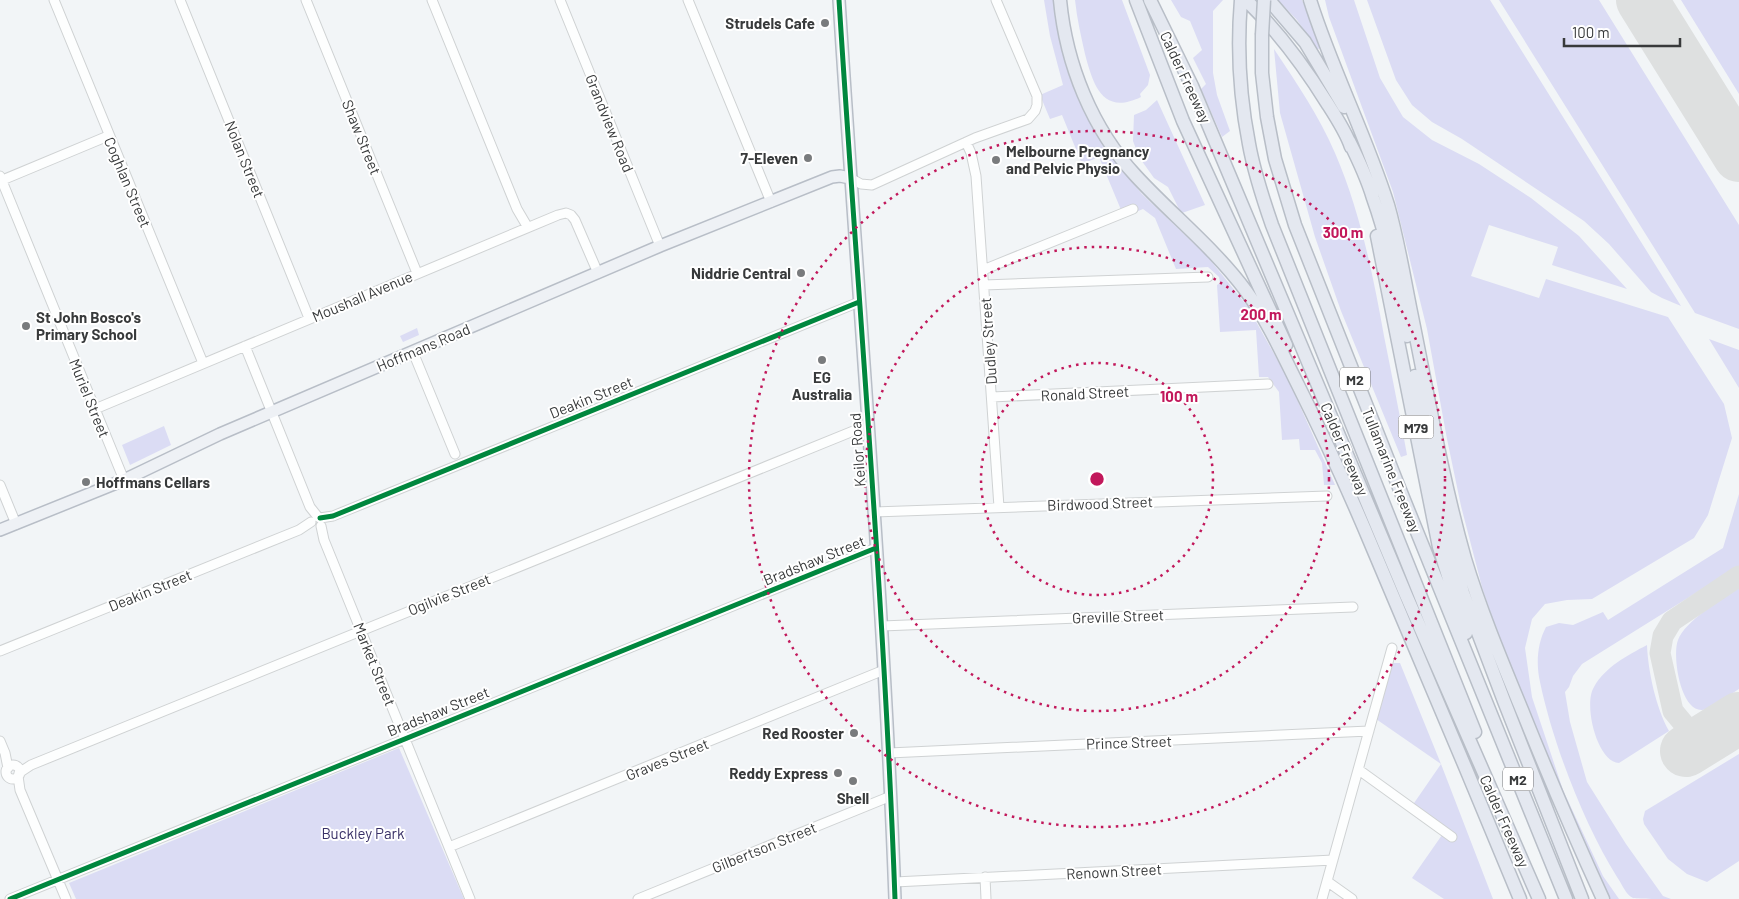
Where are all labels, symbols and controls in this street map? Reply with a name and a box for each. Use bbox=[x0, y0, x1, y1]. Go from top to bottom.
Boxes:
place label: Strudels Cafe bbox=[725, 14, 815, 32]
scale bar bbox=[1564, 15, 1680, 47]
marker: Strudels Cafe bbox=[819, 17, 831, 29]
text: 100 m bbox=[1572, 23, 1610, 41]
street label: Calder Freeway bbox=[1157, 28, 1215, 126]
street label: Grandview Road bbox=[582, 71, 638, 175]
street label: Shaw Street bbox=[339, 97, 385, 177]
street label: Nolan Street bbox=[221, 118, 269, 200]
street label: Coghlan Street bbox=[101, 134, 155, 230]
place label: Melbourne Pregnancy and Pelvic Physio bbox=[1006, 142, 1150, 177]
place label: 7-Eleven bbox=[741, 149, 798, 167]
marker: 7-Eleven bbox=[802, 152, 814, 164]
marker: Melbourne Pregnancy and Pelvic Physio bbox=[990, 154, 1002, 166]
text: 300 m bbox=[1323, 223, 1363, 241]
place label: Niddrie Central bbox=[691, 264, 791, 282]
street label: Moushall Avenue bbox=[309, 267, 415, 325]
marker: Niddrie Central bbox=[795, 267, 807, 279]
street label: Dudley Street bbox=[976, 297, 1000, 385]
text: 200 m bbox=[1240, 305, 1282, 323]
place label: St John Bosco's Primary School bbox=[36, 308, 141, 343]
street label: Hoffmans Road bbox=[373, 319, 473, 375]
marker: St John Bosco's Primary School bbox=[20, 320, 32, 332]
marker: EG Australia bbox=[816, 354, 828, 366]
street label: Muriel Street bbox=[66, 356, 114, 440]
place label: EG Australia bbox=[792, 368, 852, 403]
road number: M2 bbox=[1340, 368, 1370, 390]
street label: Deakin Street bbox=[547, 372, 635, 422]
street label: Ronald Street bbox=[1040, 382, 1130, 404]
text: 100 m bbox=[1160, 387, 1198, 405]
street label: Calder Freeway bbox=[1317, 400, 1373, 498]
street label: Tullamarine Freeway bbox=[1359, 405, 1425, 535]
street label: Keilor Road bbox=[845, 412, 869, 488]
road number: M79 bbox=[1398, 416, 1434, 438]
centre of rings bbox=[1088, 470, 1106, 488]
place label: Hoffmans Cellars bbox=[96, 473, 211, 491]
marker: Hoffmans Cellars bbox=[80, 476, 92, 488]
street label: Birdwood Street bbox=[1047, 492, 1153, 514]
street label: Bradshaw Street bbox=[760, 531, 868, 589]
street label: Deakin Street bbox=[106, 565, 194, 615]
street label: Ogilvie Street bbox=[405, 569, 493, 619]
street label: Greville Street bbox=[1072, 605, 1164, 627]
street label: Market Street bbox=[350, 620, 400, 708]
street label: Bradshaw Street bbox=[384, 682, 492, 740]
place label: Red Rooster bbox=[762, 724, 844, 742]
marker: Red Rooster bbox=[848, 727, 860, 739]
street label: Prince Street bbox=[1086, 732, 1172, 752]
street label: Graves Street bbox=[623, 734, 711, 784]
place label: Reddy Express bbox=[729, 764, 828, 782]
marker: Reddy Express bbox=[832, 767, 844, 779]
road number: M2 bbox=[1503, 768, 1533, 791]
street label: Calder Freeway bbox=[1477, 772, 1533, 870]
marker: Shell bbox=[847, 775, 859, 787]
place label: Shell bbox=[837, 789, 869, 807]
street label: Gilbertson Street bbox=[709, 818, 819, 876]
park label: Buckley Park bbox=[321, 824, 405, 842]
street label: Renown Street bbox=[1066, 860, 1162, 882]

